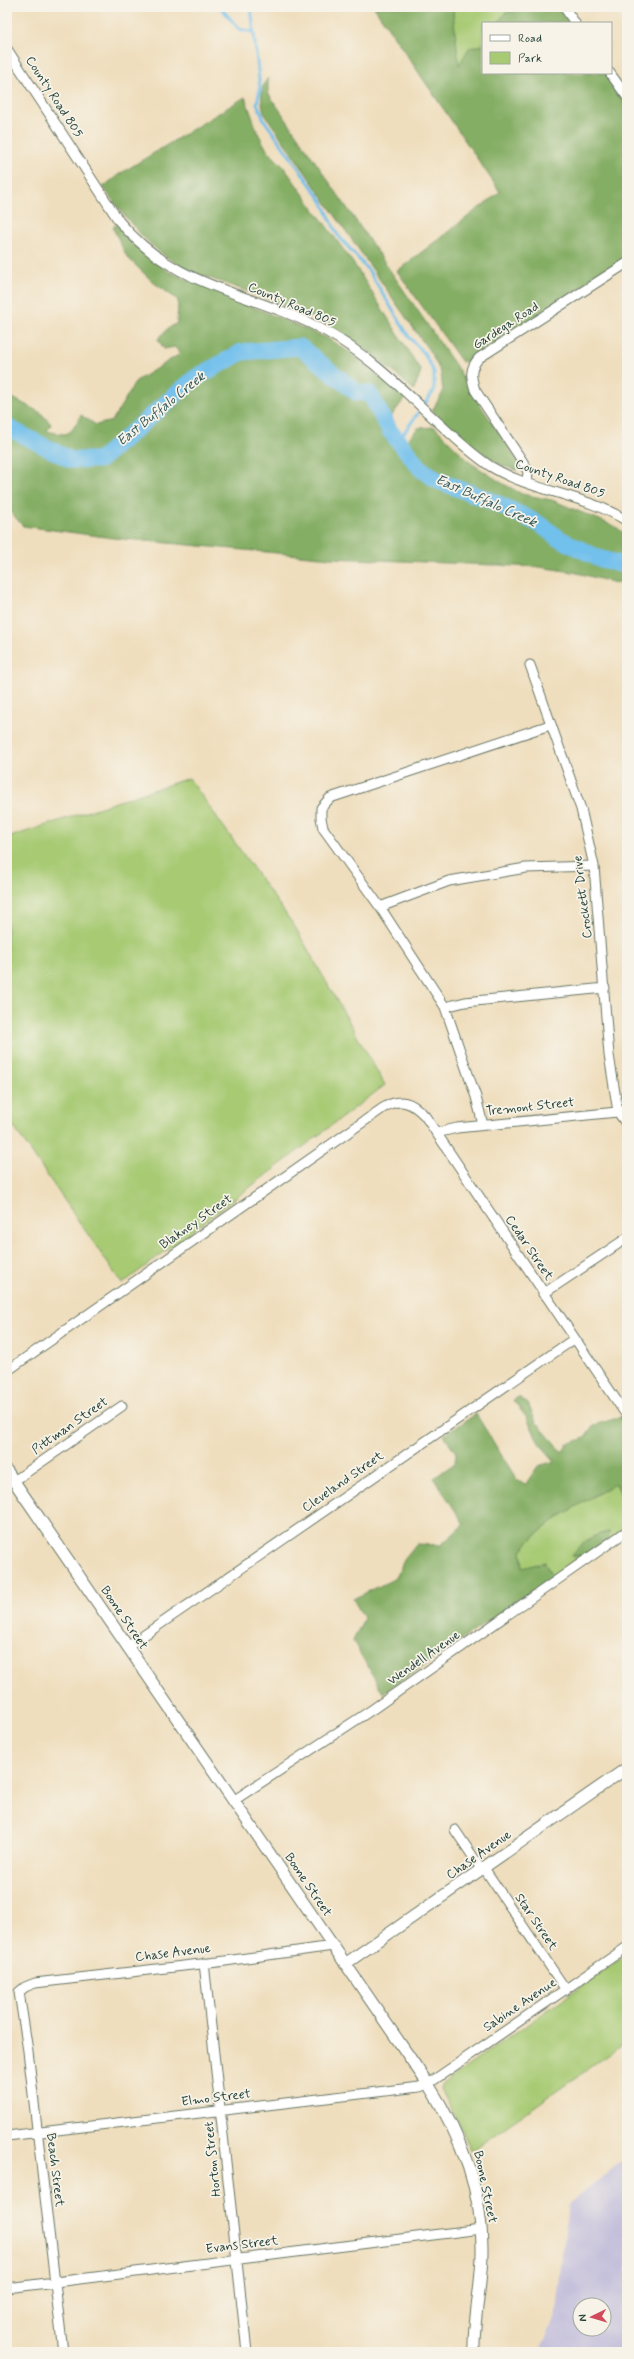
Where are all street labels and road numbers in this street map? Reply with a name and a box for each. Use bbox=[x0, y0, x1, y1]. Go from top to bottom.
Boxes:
street label: County Road 805 bbox=[21, 53, 87, 141]
street label: County Road 805 bbox=[245, 279, 339, 331]
street label: Gardega Road bbox=[470, 298, 542, 354]
street label: County Road 805 bbox=[513, 456, 607, 502]
street label: Crockett Drive bbox=[569, 854, 597, 940]
street label: Tremont Street bbox=[485, 1094, 575, 1120]
street label: Blakney Street bbox=[156, 1191, 236, 1253]
street label: Cedar Street bbox=[501, 1212, 557, 1284]
street label: Pittman Street bbox=[29, 1393, 111, 1459]
street label: Cleveland Street bbox=[299, 1447, 387, 1516]
street label: Boone Street bbox=[96, 1583, 152, 1653]
street label: Wendell Avenue bbox=[384, 1627, 464, 1689]
street label: Chase Avenue bbox=[443, 1826, 515, 1884]
street label: Boone Street bbox=[280, 1850, 336, 1920]
street label: Star Street bbox=[511, 1890, 561, 1954]
street label: Chase Avenue bbox=[134, 1940, 212, 1966]
street label: Sabine Avenue bbox=[480, 1974, 560, 2036]
street label: Elmo Street bbox=[180, 2085, 252, 2111]
street label: Horton Street bbox=[201, 2120, 225, 2197]
street label: Beach Street bbox=[42, 2132, 68, 2208]
street label: Boone Street bbox=[469, 2149, 501, 2225]
street label: Evans Street bbox=[205, 2232, 280, 2258]

